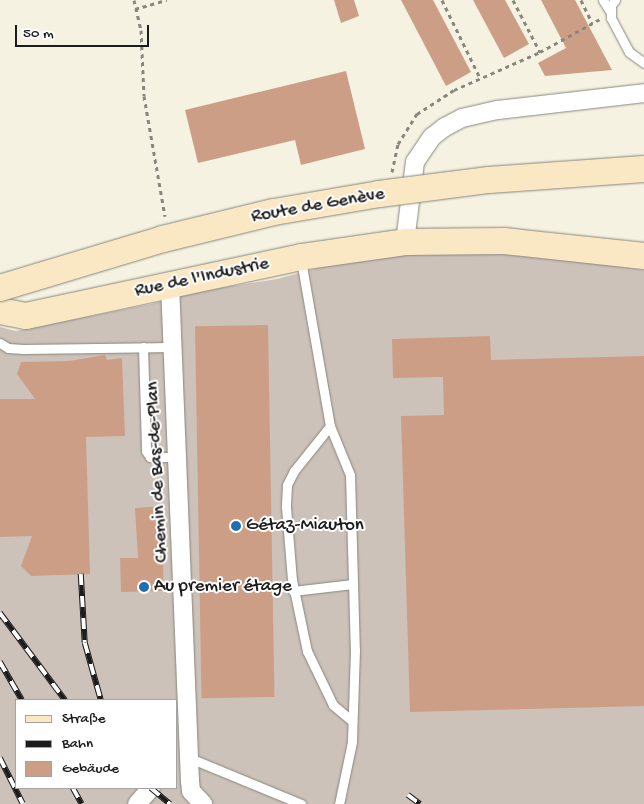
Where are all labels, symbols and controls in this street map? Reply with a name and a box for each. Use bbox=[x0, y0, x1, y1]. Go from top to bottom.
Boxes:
scale bar bbox=[18, 15, 151, 47]
text: 50 m bbox=[23, 25, 54, 43]
street label: Route de Genève bbox=[250, 183, 386, 229]
street label: Rue de l'Industrie bbox=[133, 253, 271, 303]
street label: Chemin de Bas-de-Plan bbox=[142, 381, 174, 563]
place label: Gétaz-Miauton bbox=[246, 515, 364, 537]
marker: Gétaz-Miauton bbox=[230, 520, 242, 532]
place label: Au premier étage bbox=[154, 576, 292, 598]
marker: Au premier étage bbox=[138, 581, 150, 593]
legend bbox=[15, 699, 178, 789]
text: Straße bbox=[62, 710, 106, 728]
text: Bahn bbox=[62, 735, 93, 753]
text: Gebäude bbox=[62, 760, 119, 778]

